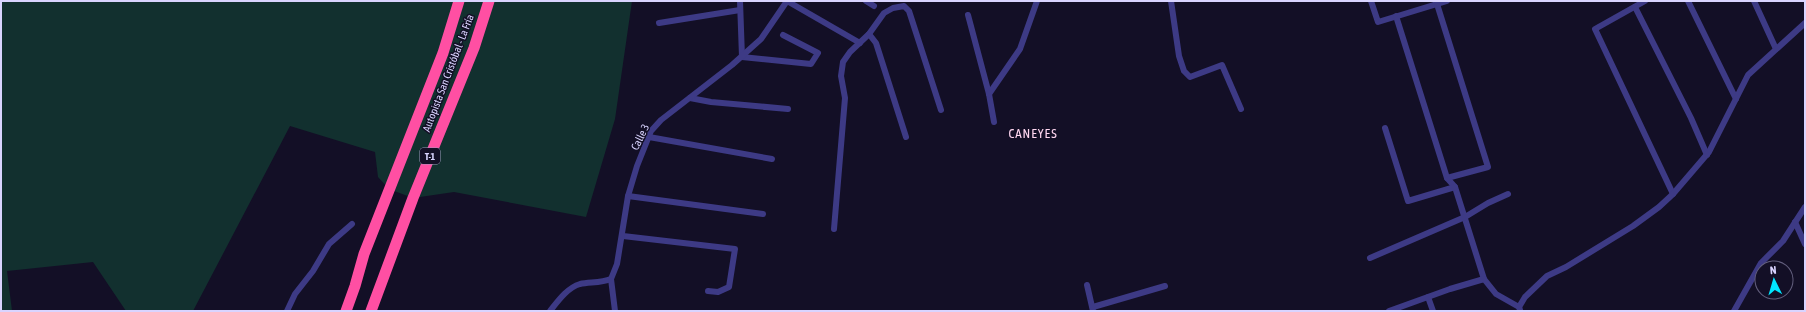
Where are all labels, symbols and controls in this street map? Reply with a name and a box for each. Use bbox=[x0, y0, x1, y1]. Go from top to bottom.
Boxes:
street label: Autopista San Cristóbal - La Fría bbox=[420, 13, 476, 133]
street label: Calle 3 bbox=[629, 122, 651, 152]
district label: CANEYES bbox=[1008, 126, 1058, 141]
road number: T-1 bbox=[420, 148, 440, 164]
north arrow bbox=[1754, 260, 1794, 300]
text: N bbox=[1769, 264, 1777, 276]

